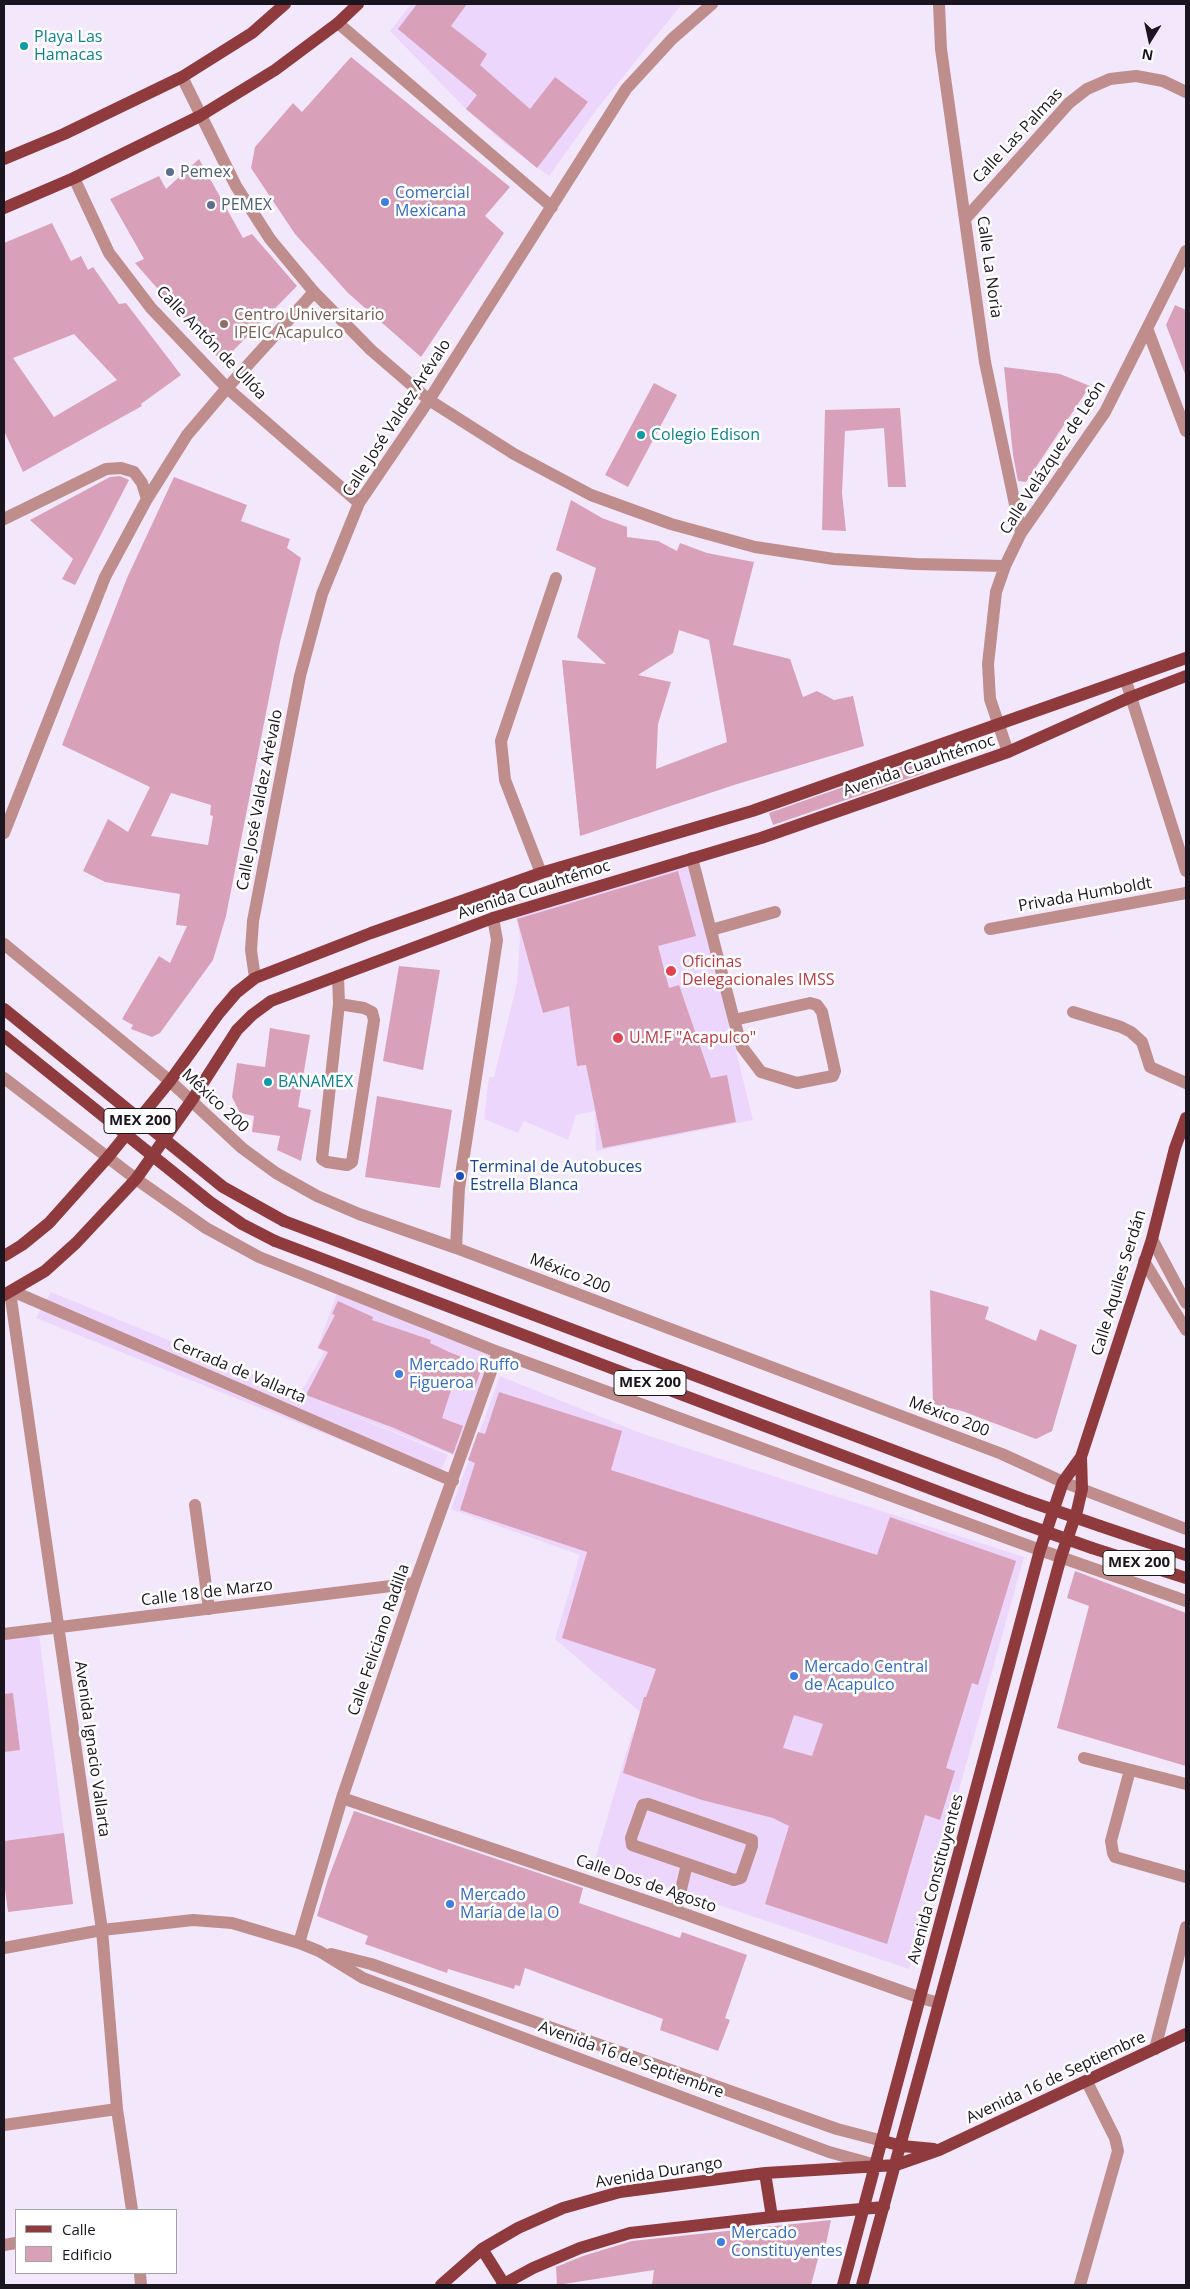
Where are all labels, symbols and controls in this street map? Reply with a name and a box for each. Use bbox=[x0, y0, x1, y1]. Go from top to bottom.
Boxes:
north arrow bbox=[1125, 15, 1175, 65]
place label: Playa Las Hamacas bbox=[34, 27, 103, 65]
marker: Playa Las Hamacas bbox=[18, 40, 30, 52]
text: N bbox=[1140, 45, 1155, 66]
street label: Calle Las Palmas bbox=[969, 84, 1067, 188]
place label: Pemex bbox=[180, 162, 231, 182]
marker: Pemex bbox=[164, 166, 176, 178]
place label: Comercial Mexicana bbox=[395, 183, 470, 221]
place label: PEMEX bbox=[221, 195, 272, 215]
marker: Comercial Mexicana bbox=[379, 196, 391, 208]
marker: PEMEX bbox=[205, 199, 217, 211]
street label: Calle La Noria bbox=[972, 215, 1006, 319]
street label: Calle Antón de Ullóa bbox=[152, 282, 270, 404]
place label: Centro Universitario IPEIC Acapulco bbox=[234, 305, 384, 343]
marker: Centro Universitario IPEIC Acapulco bbox=[218, 318, 230, 330]
street label: Calle José Valdez Arévalo bbox=[339, 336, 455, 500]
street label: Calle Velázquez de León bbox=[996, 378, 1110, 538]
place label: Colegio Edison bbox=[651, 425, 760, 445]
marker: Colegio Edison bbox=[635, 429, 647, 441]
street label: Calle José Valdez Arévalo bbox=[233, 708, 287, 892]
street label: Avenida Cuauhtémoc bbox=[841, 731, 997, 801]
street label: Avenida Cuauhtémoc bbox=[455, 856, 613, 924]
street label: Privada Humboldt bbox=[1017, 874, 1153, 916]
place label: Oficinas Delegacionales IMSS bbox=[682, 952, 834, 990]
marker: Oficinas Delegacionales IMSS bbox=[664, 964, 678, 978]
place label: U.M.F "Acapulco" bbox=[629, 1028, 756, 1048]
marker: U.M.F "Acapulco" bbox=[611, 1031, 625, 1045]
street label: México 200 bbox=[177, 1065, 253, 1137]
place label: BANAMEX bbox=[278, 1072, 353, 1092]
marker: BANAMEX bbox=[262, 1076, 274, 1088]
road number: MEX 200 bbox=[104, 1108, 176, 1134]
place label: Terminal de Autobuces Estrella Blanca bbox=[470, 1157, 642, 1195]
marker: Terminal de Autobuces Estrella Blanca bbox=[454, 1170, 466, 1182]
street label: Calle Aquiles Serdán bbox=[1088, 1208, 1150, 1358]
street label: México 200 bbox=[527, 1250, 613, 1298]
street label: Cerrada de Vallarta bbox=[169, 1334, 309, 1408]
place label: Mercado Ruffo Figueroa bbox=[409, 1355, 519, 1393]
marker: Mercado Ruffo Figueroa bbox=[393, 1368, 405, 1380]
road number: MEX 200 bbox=[614, 1370, 686, 1396]
street label: México 200 bbox=[906, 1393, 992, 1441]
road number: MEX 200 bbox=[1103, 1550, 1175, 1576]
street label: Calle Feliciano Radilla bbox=[344, 1562, 414, 1718]
street label: Calle 18 de Marzo bbox=[140, 1575, 274, 1611]
place label: Mercado Central de Acapulco bbox=[804, 1657, 928, 1695]
street label: Avenida Ignacio Vallarta bbox=[70, 1660, 114, 1838]
marker: Mercado Central de Acapulco bbox=[788, 1670, 800, 1682]
street label: Avenida Constituyentes bbox=[904, 1792, 968, 1966]
street label: Calle Dos de Agosto bbox=[573, 1851, 719, 1917]
place label: Mercado María de la O bbox=[460, 1885, 559, 1923]
marker: Mercado María de la O bbox=[444, 1898, 456, 1910]
street label: Avenida 16 de Septiembre bbox=[536, 2018, 726, 2102]
street label: Avenida 16 de Septiembre bbox=[963, 2028, 1149, 2128]
street label: Avenida Durango bbox=[594, 2153, 724, 2193]
legend bbox=[15, 2209, 178, 2274]
text: Calle bbox=[62, 2219, 96, 2239]
place label: Mercado Constituyentes bbox=[731, 2223, 843, 2261]
marker: Mercado Constituyentes bbox=[715, 2236, 727, 2248]
text: Edificio bbox=[62, 2244, 112, 2264]

